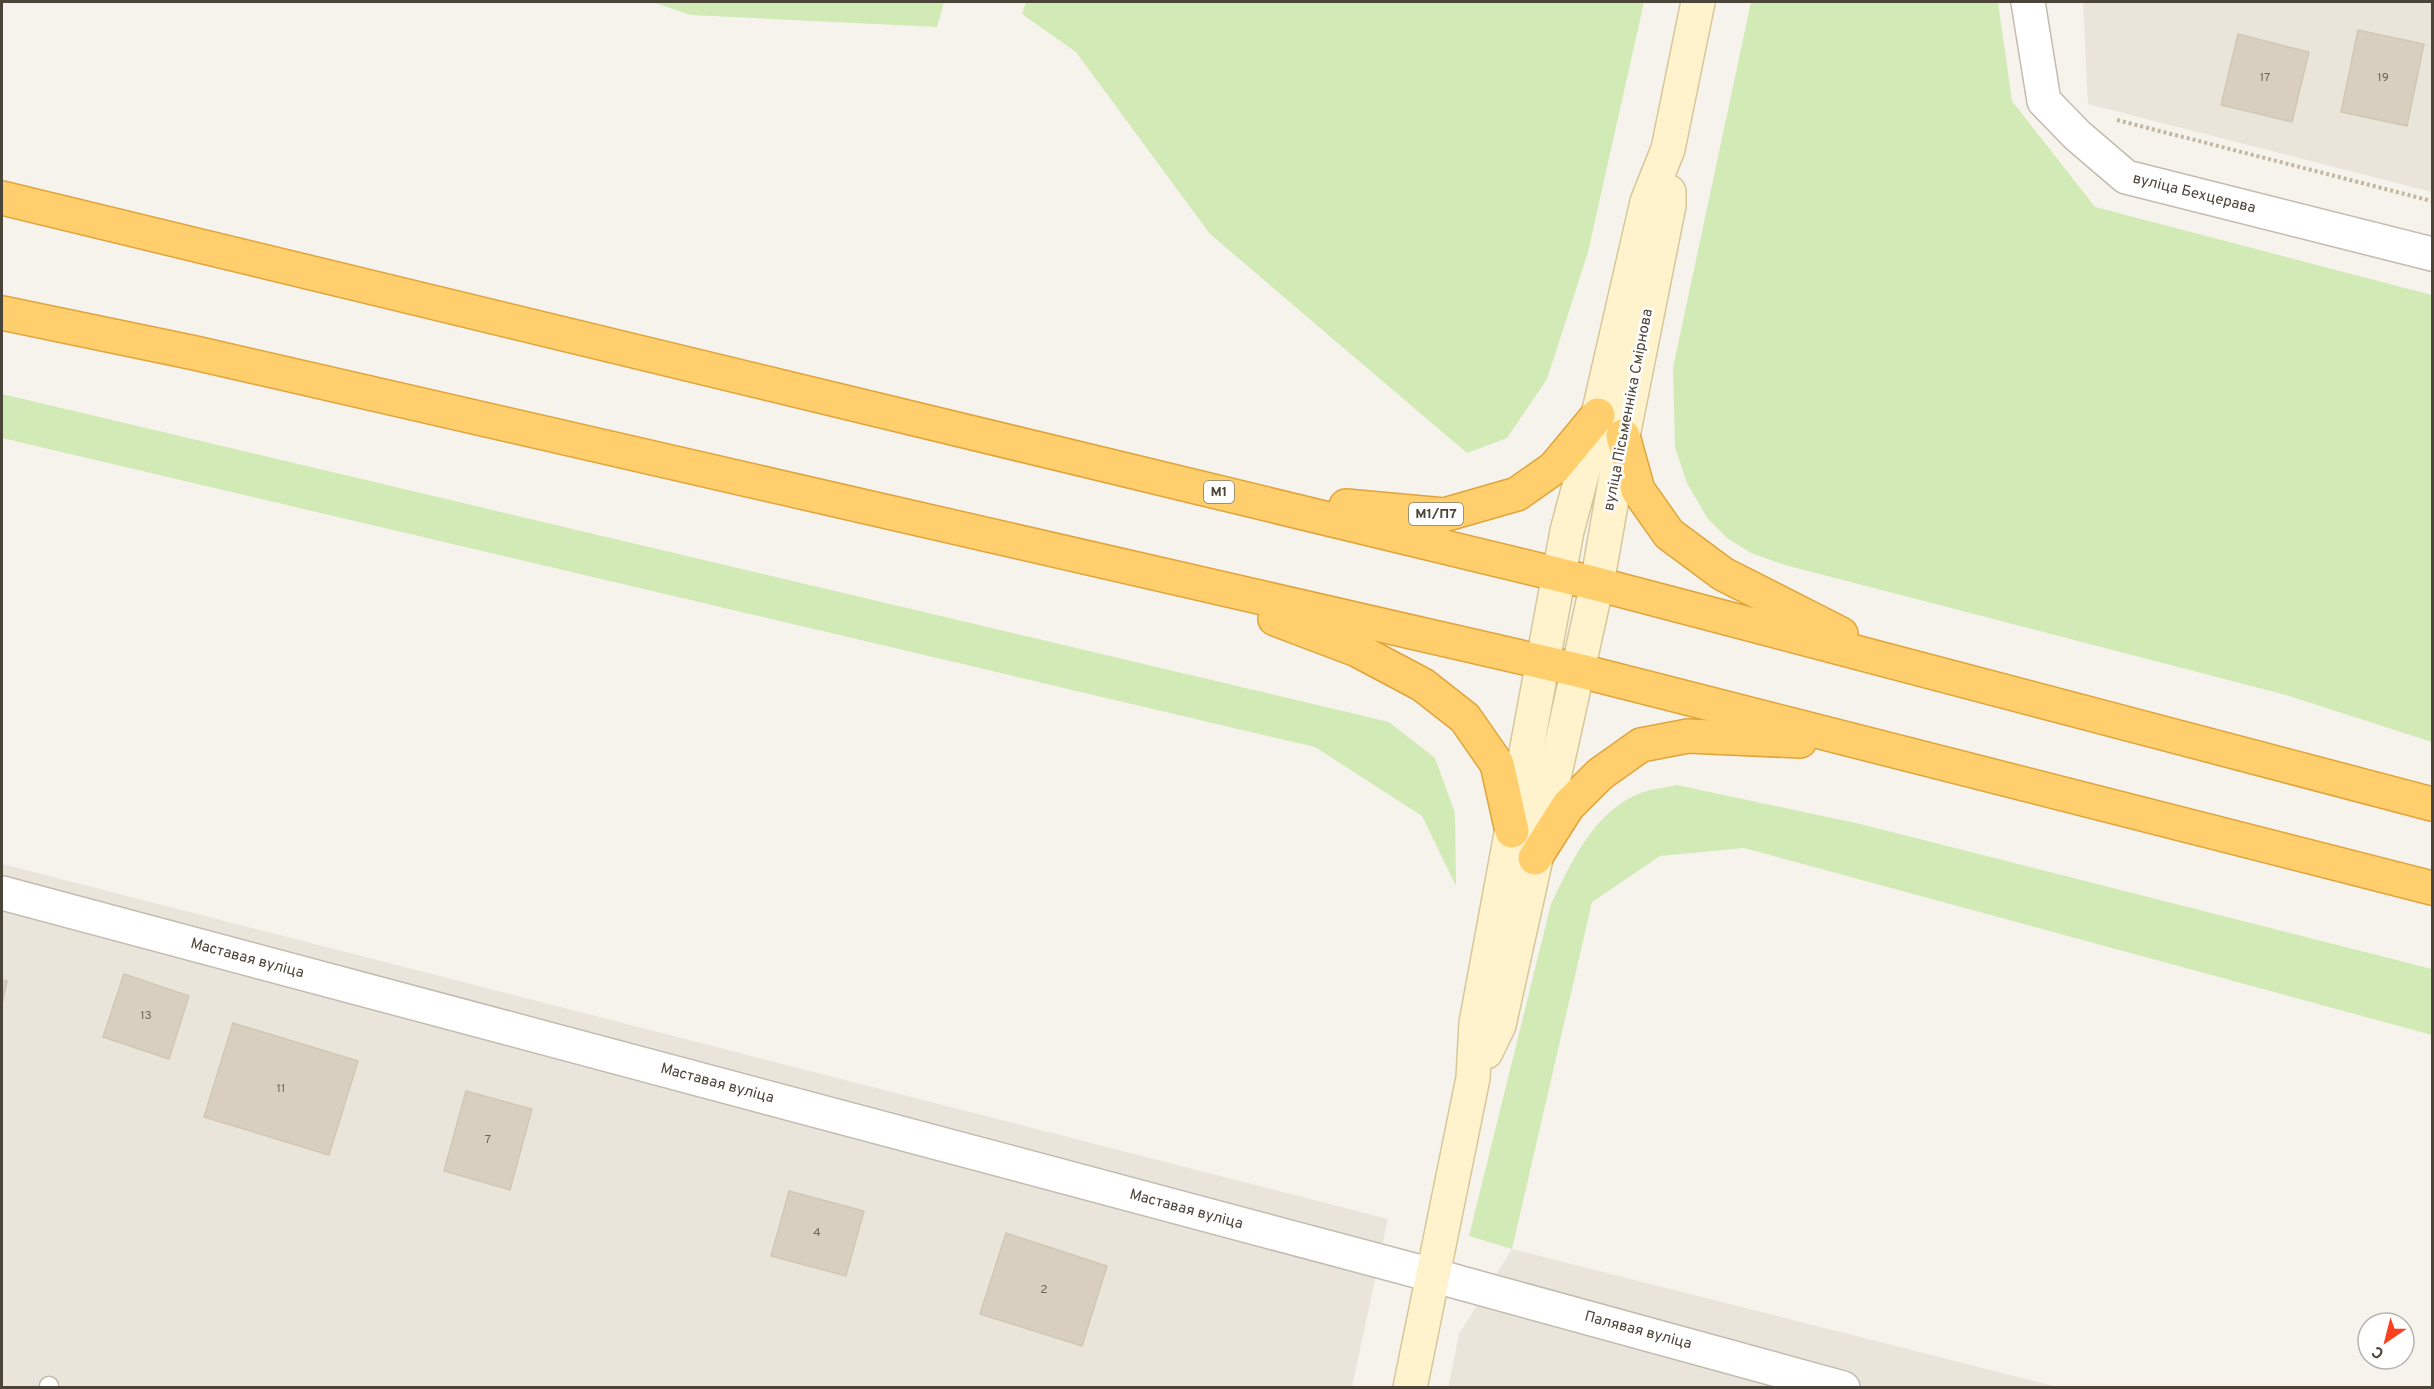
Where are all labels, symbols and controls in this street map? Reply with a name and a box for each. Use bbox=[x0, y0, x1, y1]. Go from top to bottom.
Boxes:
house number: 17 bbox=[2260, 70, 2270, 86]
house number: 19 bbox=[2377, 70, 2389, 86]
street label: вуліца Бехцерава bbox=[2130, 170, 2258, 218]
street label: вуліца Пісьменніка Смірнова bbox=[1600, 307, 1658, 513]
road number: М1 bbox=[1204, 481, 1234, 503]
road number: М1/П7 bbox=[1409, 503, 1463, 525]
street label: Маставая вуліца bbox=[188, 935, 306, 983]
house number: 13 bbox=[140, 1008, 152, 1024]
street label: Маставая вуліца bbox=[658, 1060, 776, 1108]
house number: 11 bbox=[277, 1081, 285, 1097]
house number: 7 bbox=[485, 1132, 491, 1148]
street label: Маставая вуліца bbox=[1127, 1186, 1245, 1234]
house number: 4 bbox=[813, 1225, 821, 1241]
house number: 2 bbox=[1040, 1282, 1048, 1298]
street label: Палявая вуліца bbox=[1582, 1308, 1694, 1354]
north arrow bbox=[2356, 1311, 2416, 1371]
text: С bbox=[2369, 1341, 2388, 1363]

